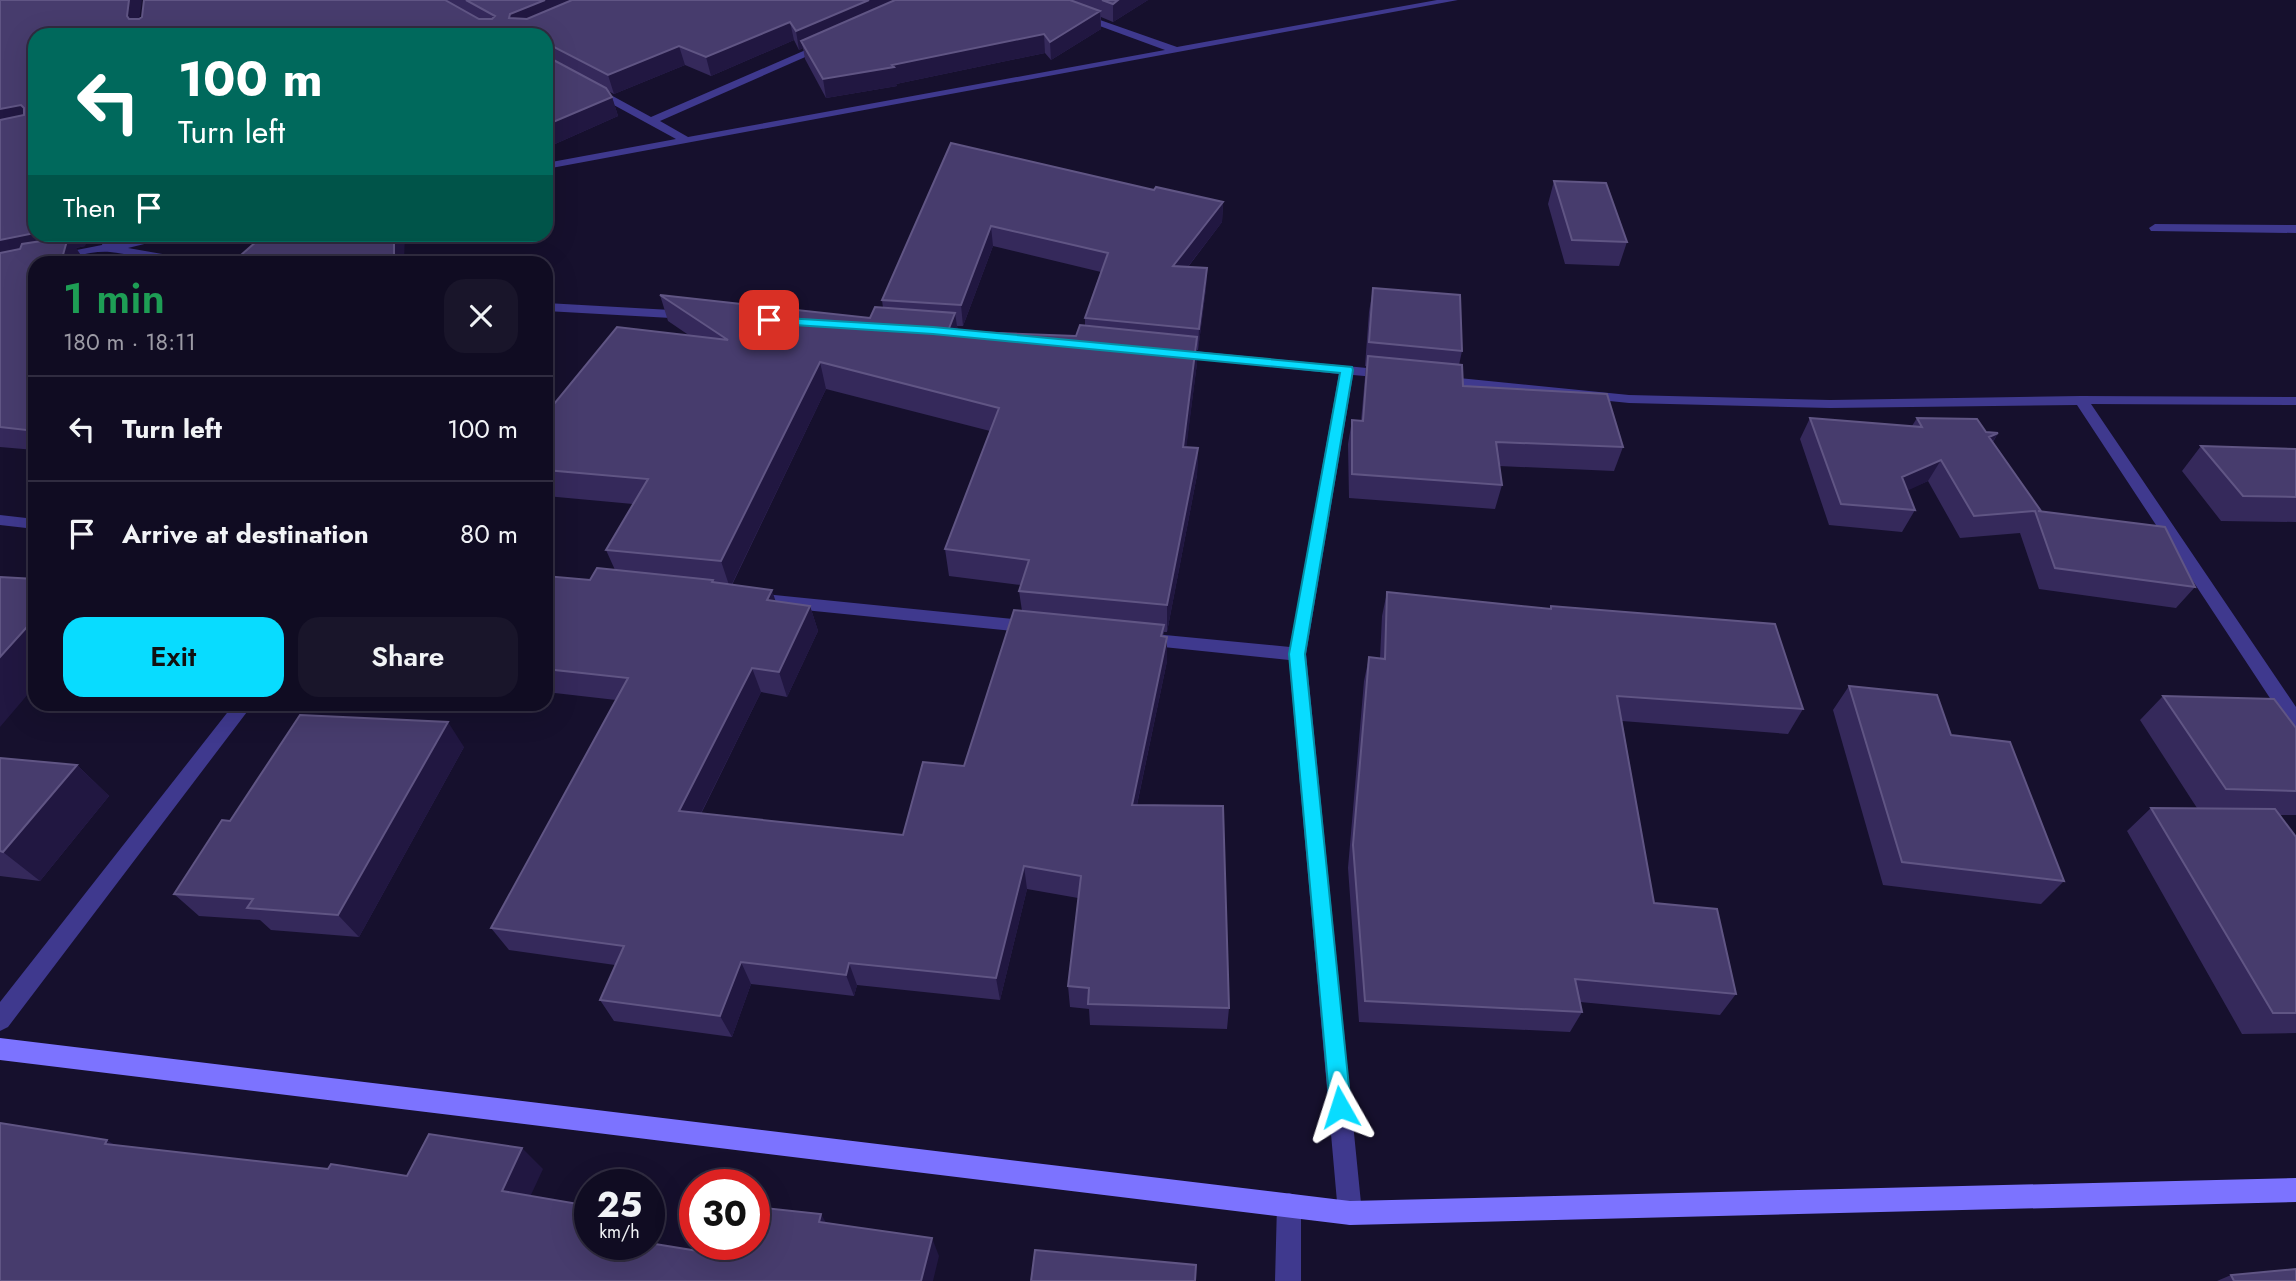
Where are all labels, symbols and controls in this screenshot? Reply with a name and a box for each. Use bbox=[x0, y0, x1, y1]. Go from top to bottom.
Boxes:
text: 100 m bbox=[178, 44, 323, 114]
icon: left bbox=[63, 56, 154, 147]
text: Turn left bbox=[178, 109, 285, 155]
text: Then bbox=[63, 189, 116, 227]
icon: arrive bbox=[130, 189, 168, 227]
text: 1 min bbox=[63, 268, 165, 329]
button: close bbox=[444, 279, 518, 353]
pin bbox=[739, 290, 799, 350]
icon: arrive bbox=[750, 301, 788, 339]
text: 180 m · 18:11 bbox=[63, 325, 196, 359]
icon: left bbox=[63, 410, 101, 448]
text: Turn left bbox=[122, 410, 222, 448]
text: 100 m bbox=[447, 410, 518, 448]
icon: arrive bbox=[63, 515, 101, 553]
text: Arrive at destination bbox=[122, 515, 369, 553]
text: 80 m bbox=[460, 515, 518, 553]
button: Exit bbox=[63, 617, 284, 697]
button: Share bbox=[298, 617, 518, 697]
position arrow bbox=[1303, 1070, 1377, 1144]
speed limit sign: 30 bbox=[679, 1169, 770, 1260]
text: 25 bbox=[597, 1180, 642, 1230]
text: km/h bbox=[599, 1219, 640, 1245]

